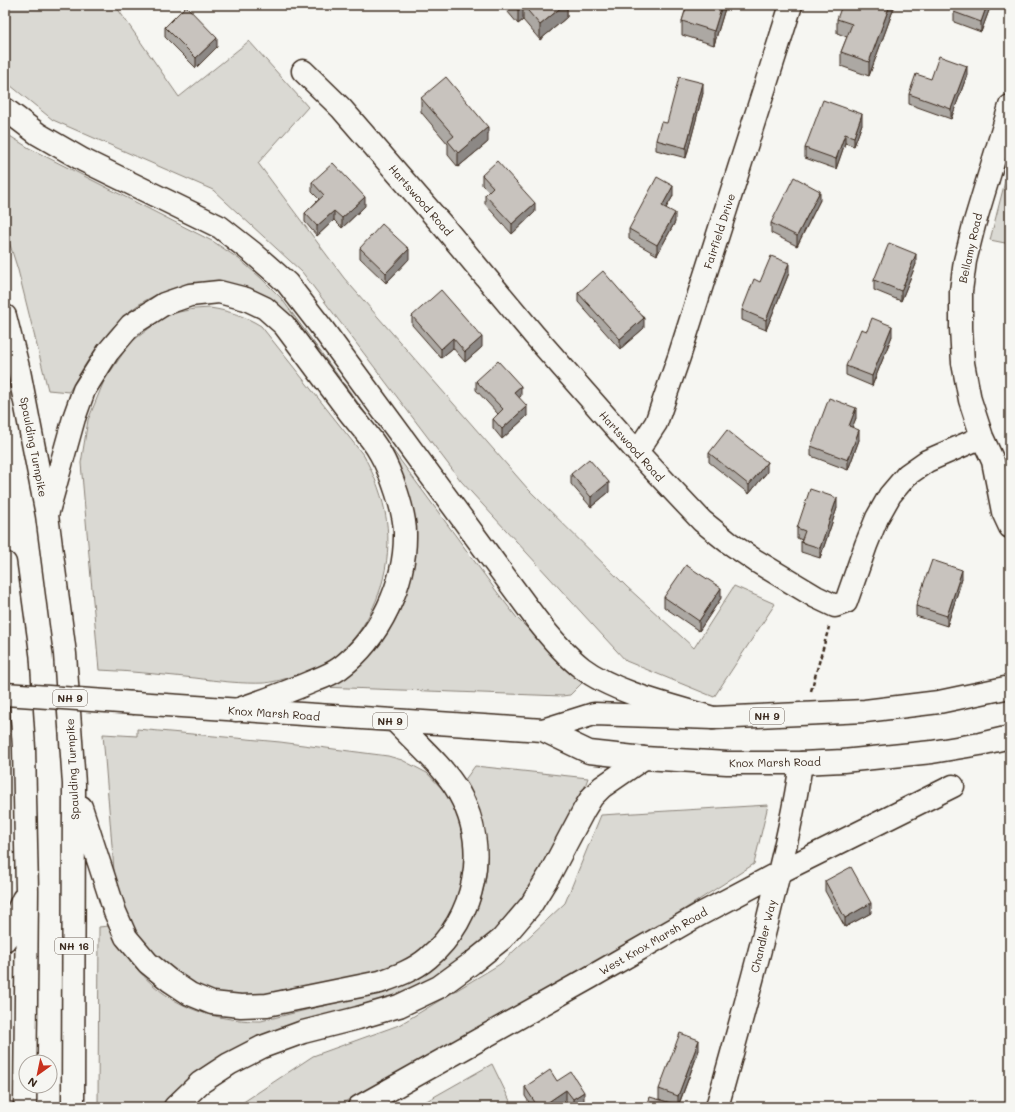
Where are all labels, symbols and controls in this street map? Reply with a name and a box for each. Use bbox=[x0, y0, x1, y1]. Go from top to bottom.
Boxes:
street label: Hartswood Road bbox=[386, 161, 456, 239]
street label: Fairfield Drive bbox=[700, 191, 738, 271]
street label: Bellamy Road bbox=[955, 211, 985, 284]
street label: Spaulding Turnpike bbox=[17, 396, 51, 498]
street label: Hartswood Road bbox=[596, 408, 668, 484]
road number: NH 9 bbox=[53, 690, 87, 706]
street label: Knox Marsh Road bbox=[228, 702, 320, 724]
road number: NH 9 bbox=[750, 708, 784, 724]
road number: NH 9 bbox=[373, 713, 407, 729]
street label: Spaulding Turnpike bbox=[62, 718, 82, 820]
street label: Knox Marsh Road bbox=[729, 754, 821, 770]
street label: Chandler Way bbox=[747, 898, 779, 974]
street label: West Knox Marsh Road bbox=[596, 904, 710, 978]
road number: NH 16 bbox=[55, 938, 93, 954]
north arrow bbox=[18, 1054, 58, 1094]
text: N bbox=[25, 1074, 40, 1091]

